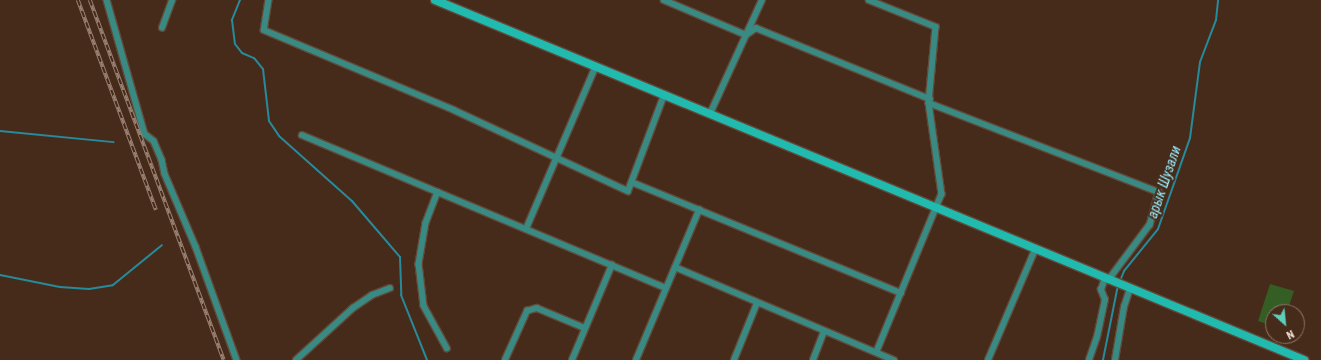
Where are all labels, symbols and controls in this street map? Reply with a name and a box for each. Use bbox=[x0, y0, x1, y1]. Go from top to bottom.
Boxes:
water label: арык Шузали bbox=[1144, 144, 1184, 220]
north arrow bbox=[1265, 304, 1305, 344]
text: N bbox=[1284, 327, 1296, 342]

